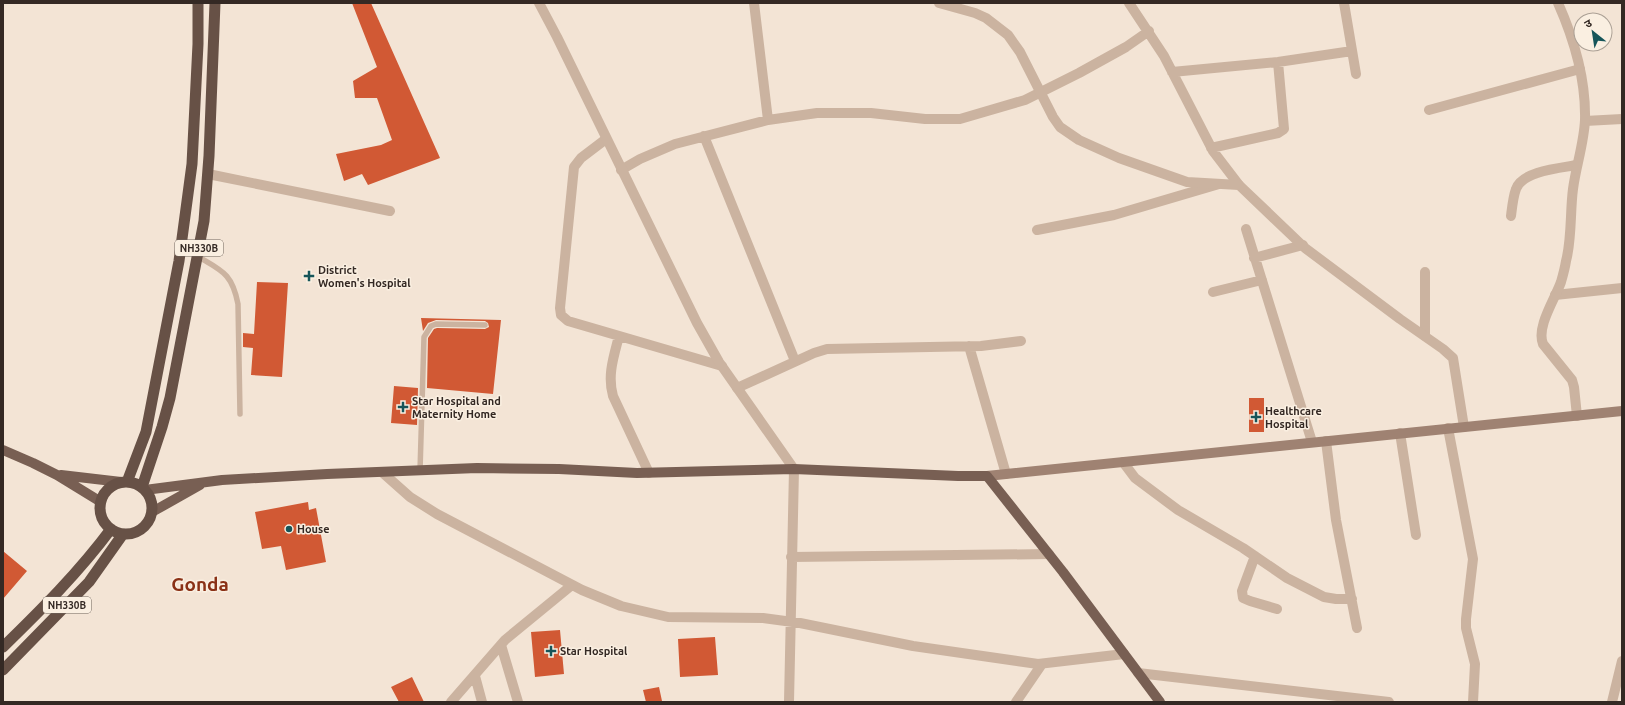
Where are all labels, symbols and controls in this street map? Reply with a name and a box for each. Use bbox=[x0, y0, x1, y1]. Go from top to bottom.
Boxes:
north arrow bbox=[1573, 12, 1613, 52]
text: उ bbox=[1582, 16, 1594, 30]
road number: NH330B bbox=[175, 240, 223, 256]
place label: District Women's Hospital bbox=[318, 264, 411, 289]
marker: District Women's Hospital bbox=[303, 270, 315, 282]
place label: Star Hospital and Maternity Home bbox=[412, 395, 501, 420]
marker: Star Hospital and Maternity Home bbox=[397, 401, 409, 413]
place label: Healthcare Hospital bbox=[1265, 405, 1322, 430]
marker: Healthcare Hospital bbox=[1250, 411, 1262, 423]
place label: House bbox=[297, 523, 330, 535]
marker: House bbox=[284, 524, 294, 534]
district label: Gonda bbox=[171, 573, 229, 595]
road number: NH330B bbox=[43, 597, 91, 613]
marker: Star Hospital bbox=[545, 645, 557, 657]
place label: Star Hospital bbox=[560, 645, 628, 657]

